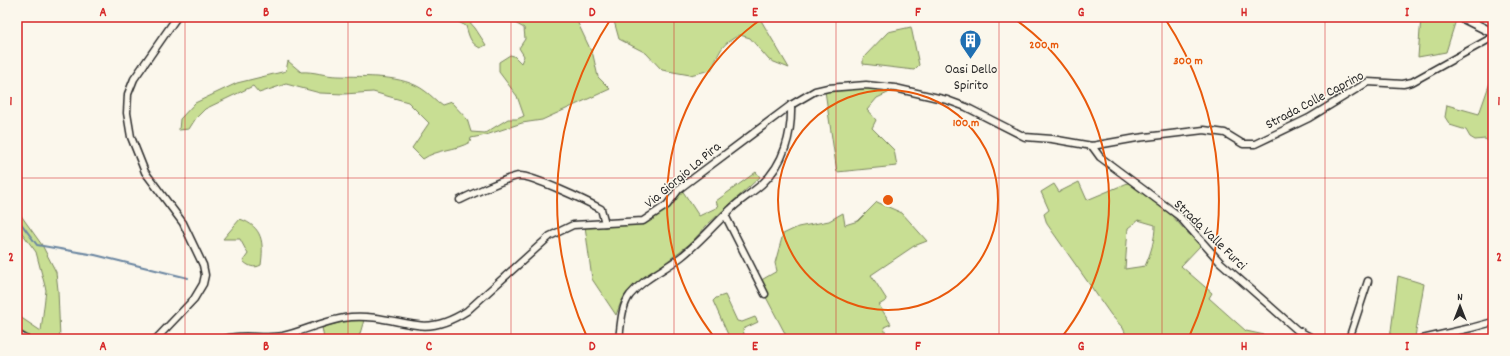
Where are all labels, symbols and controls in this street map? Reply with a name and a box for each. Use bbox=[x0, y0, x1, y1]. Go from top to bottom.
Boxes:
text: A bbox=[99, 4, 107, 23]
text: B bbox=[263, 4, 269, 23]
text: C bbox=[426, 4, 433, 23]
text: D bbox=[589, 4, 596, 23]
text: E bbox=[752, 4, 759, 23]
text: F bbox=[915, 4, 921, 23]
text: G bbox=[1078, 4, 1085, 23]
text: H bbox=[1241, 4, 1248, 23]
text: I bbox=[1405, 4, 1410, 23]
building icon: Oasi Dello Spirito bbox=[958, 27, 984, 60]
text: 200 m bbox=[1029, 37, 1059, 54]
text: 300 m bbox=[1173, 53, 1203, 70]
place label: Oasi Dello Spirito bbox=[945, 60, 997, 96]
street label: Strada Colle Caprino bbox=[1262, 66, 1368, 135]
text: 1 bbox=[10, 93, 13, 112]
text: 1 bbox=[1498, 93, 1501, 112]
text: 100 m bbox=[953, 115, 979, 132]
street label: Via Giorgio La Pira bbox=[641, 137, 726, 214]
centre of rings bbox=[881, 193, 895, 207]
street label: Strada Valle Furci bbox=[1169, 195, 1251, 276]
text: 2 bbox=[8, 249, 14, 268]
text: 2 bbox=[1496, 249, 1502, 268]
north arrow bbox=[1440, 286, 1480, 326]
text: N bbox=[1457, 290, 1463, 306]
text: A bbox=[99, 338, 107, 356]
text: B bbox=[263, 338, 269, 356]
text: C bbox=[426, 338, 433, 356]
text: D bbox=[589, 338, 596, 356]
text: E bbox=[752, 338, 759, 356]
text: F bbox=[915, 338, 921, 356]
text: G bbox=[1078, 338, 1085, 356]
text: H bbox=[1241, 338, 1248, 356]
text: I bbox=[1405, 338, 1410, 356]

